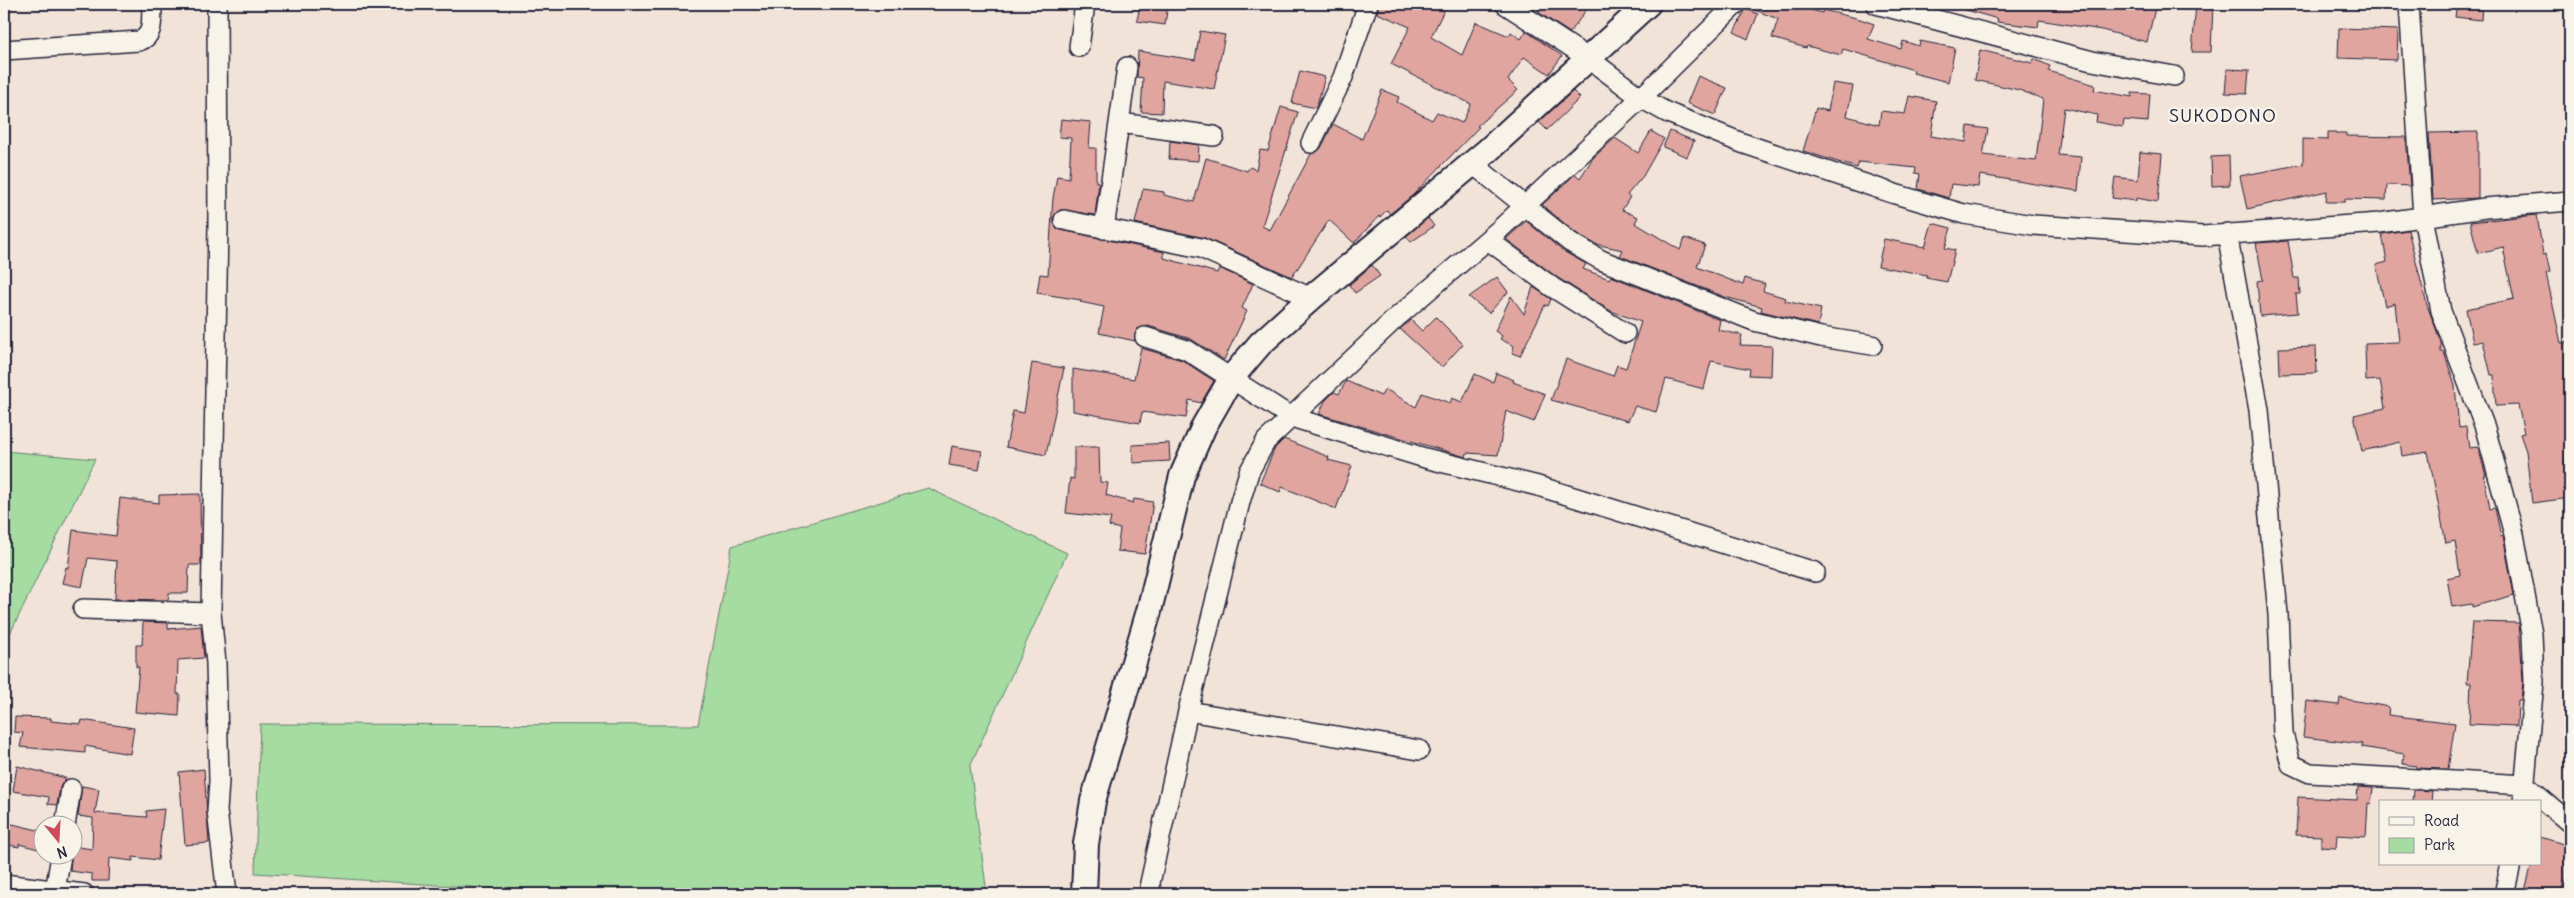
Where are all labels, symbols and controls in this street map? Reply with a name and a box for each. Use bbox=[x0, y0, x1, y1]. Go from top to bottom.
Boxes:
district label: SUKODONO bbox=[2169, 104, 2277, 127]
legend bbox=[2379, 800, 2542, 866]
text: Road bbox=[2424, 811, 2459, 830]
north arrow bbox=[32, 816, 82, 866]
text: Park bbox=[2424, 835, 2455, 854]
text: N bbox=[55, 842, 69, 862]

